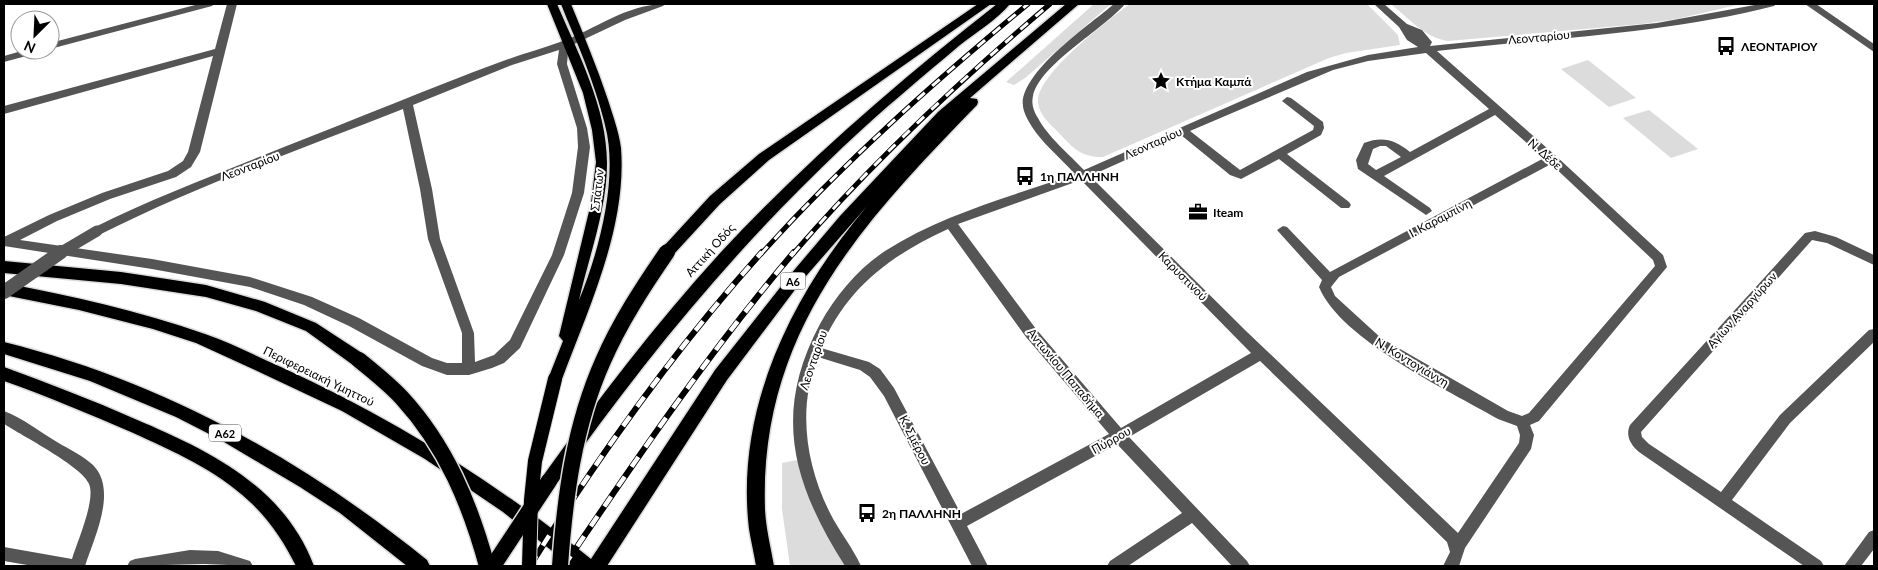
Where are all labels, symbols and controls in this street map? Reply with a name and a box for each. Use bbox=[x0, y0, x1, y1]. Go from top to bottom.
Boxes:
north arrow bbox=[10, 10, 60, 60]
street label: Λεονταρίου bbox=[1508, 27, 1570, 47]
bus stop icon: ΛΕΟΝΤΑΡΙΟΥ bbox=[1715, 35, 1737, 57]
text: N bbox=[21, 37, 38, 57]
place label: ΛΕΟΝΤΑΡΙΟΥ bbox=[1740, 39, 1818, 54]
place icon: Kτήμα Καμπά bbox=[1150, 70, 1172, 92]
place label: Kτήμα Καμπά bbox=[1176, 74, 1252, 89]
street label: Λεονταρίου bbox=[1122, 124, 1184, 162]
street label: Ν. Δέδε bbox=[1525, 135, 1565, 173]
street label: Λεονταρίου bbox=[218, 148, 282, 184]
bus stop icon: 1η ΠΑΛΛΗΝΗ bbox=[1014, 165, 1036, 187]
street label: Σπάτων bbox=[587, 168, 607, 212]
place label: 1η ΠΑΛΛΗΝΗ bbox=[1040, 169, 1119, 184]
street label: Ι. Καραμπίνη bbox=[1406, 195, 1474, 241]
office icon: Iteam bbox=[1187, 201, 1209, 223]
place label: Iteam bbox=[1213, 205, 1243, 220]
street label: Αττική Οδός bbox=[682, 220, 738, 280]
street label: Καρυστινού bbox=[1155, 248, 1211, 304]
street label: Αγίων Αναργύρων bbox=[1704, 269, 1780, 351]
road number: Α6 bbox=[780, 272, 806, 290]
street label: Αντωνίου Παπαδήμα bbox=[1024, 325, 1108, 422]
street label: Λεονταρίου bbox=[796, 328, 830, 392]
street label: Ν. Koντογιάννη bbox=[1372, 334, 1452, 390]
street label: Περιφερειακή Υμηττού bbox=[261, 343, 377, 409]
street label: Κ. Σμέρου bbox=[896, 413, 934, 467]
street label: Πύρρου bbox=[1089, 423, 1133, 457]
road number: Α62 bbox=[209, 424, 241, 442]
bus stop icon: 2η ΠΑΛΛΗΝΗ bbox=[856, 502, 878, 524]
place label: 2η ΠΑΛΛΗΝΗ bbox=[882, 506, 961, 521]

